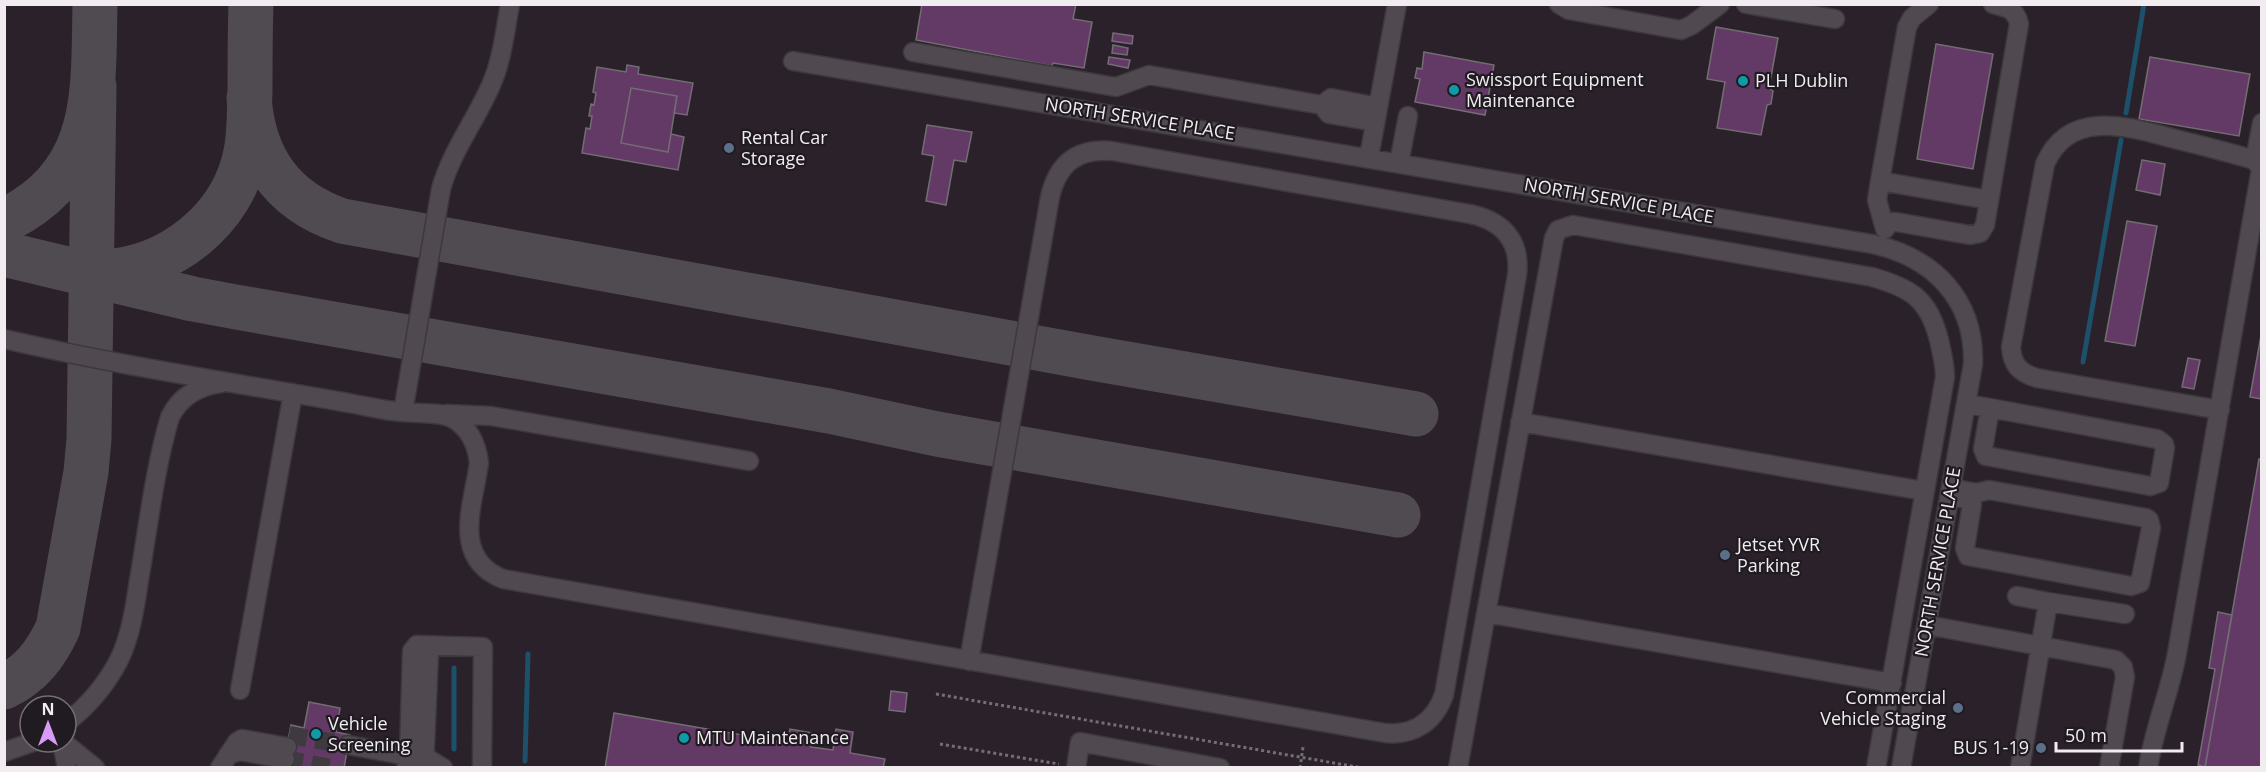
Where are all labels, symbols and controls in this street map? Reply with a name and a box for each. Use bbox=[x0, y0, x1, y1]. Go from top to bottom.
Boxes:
place label: Swissport Equipment Maintenance bbox=[1466, 67, 1644, 112]
place label: PLH Dublin bbox=[1755, 68, 1848, 92]
marker: PLH Dublin bbox=[1736, 74, 1750, 88]
marker: Swissport Equipment Maintenance bbox=[1447, 83, 1461, 97]
street label: NORTH SERVICE PLACE bbox=[1043, 91, 1237, 145]
place label: Rental Car Storage bbox=[741, 125, 828, 170]
marker: Rental Car Storage bbox=[722, 141, 736, 155]
street label: NORTH SERVICE PLACE bbox=[1522, 172, 1716, 229]
street label: NORTH SERVICE PLACE bbox=[1909, 465, 1966, 659]
place label: Jetset YVR Parking bbox=[1735, 532, 1820, 577]
marker: Jetset YVR Parking bbox=[1718, 548, 1732, 562]
place label: Commercial Vehicle Staging bbox=[1820, 685, 1946, 730]
north arrow bbox=[18, 694, 78, 754]
text: N bbox=[41, 698, 55, 720]
marker: Commercial Vehicle Staging bbox=[1951, 701, 1965, 715]
place label: Vehicle Screening bbox=[328, 711, 411, 756]
scale bar bbox=[2056, 715, 2182, 753]
text: 50 m bbox=[2065, 723, 2107, 747]
place label: MTU Maintenance bbox=[696, 725, 849, 749]
marker: Vehicle Screening bbox=[309, 727, 323, 741]
marker: MTU Maintenance bbox=[677, 731, 691, 745]
place label: BUS 1-19 bbox=[1953, 735, 2029, 759]
marker: BUS 1-19 bbox=[2034, 741, 2048, 755]

